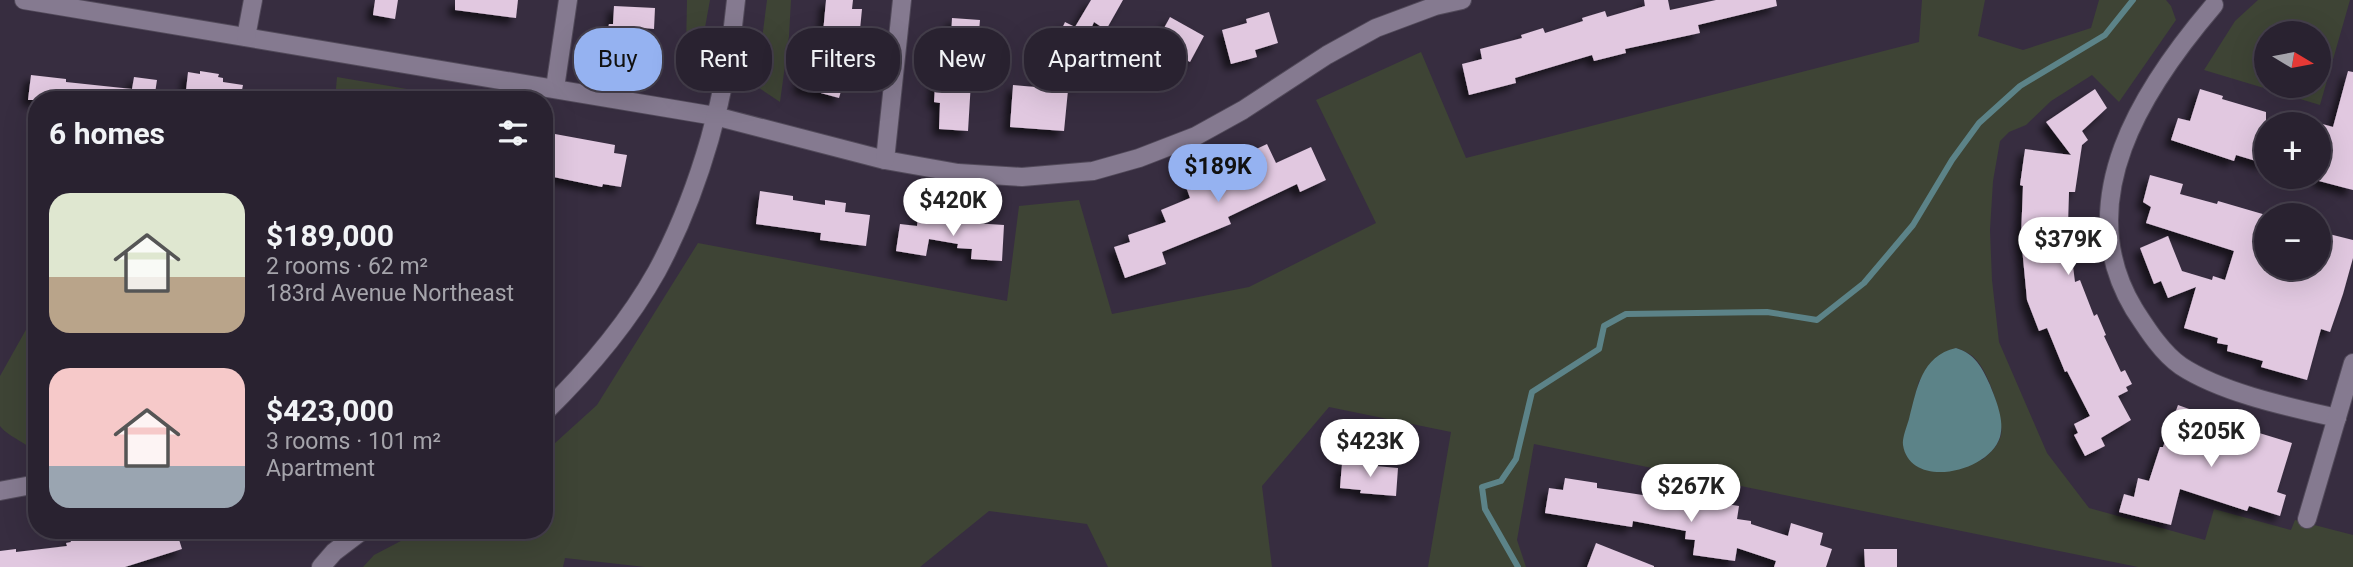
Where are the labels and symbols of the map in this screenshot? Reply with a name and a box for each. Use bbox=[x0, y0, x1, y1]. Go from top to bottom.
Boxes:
north arrow bbox=[2254, 21, 2331, 98]
pin: $189K bbox=[1169, 144, 1267, 204]
pin: $420K bbox=[904, 178, 1002, 238]
pin: $379K bbox=[2019, 218, 2117, 277]
pin: $205K bbox=[2162, 410, 2260, 469]
pin: $423K bbox=[1321, 420, 1419, 479]
pin: $267K bbox=[1642, 464, 1740, 524]

